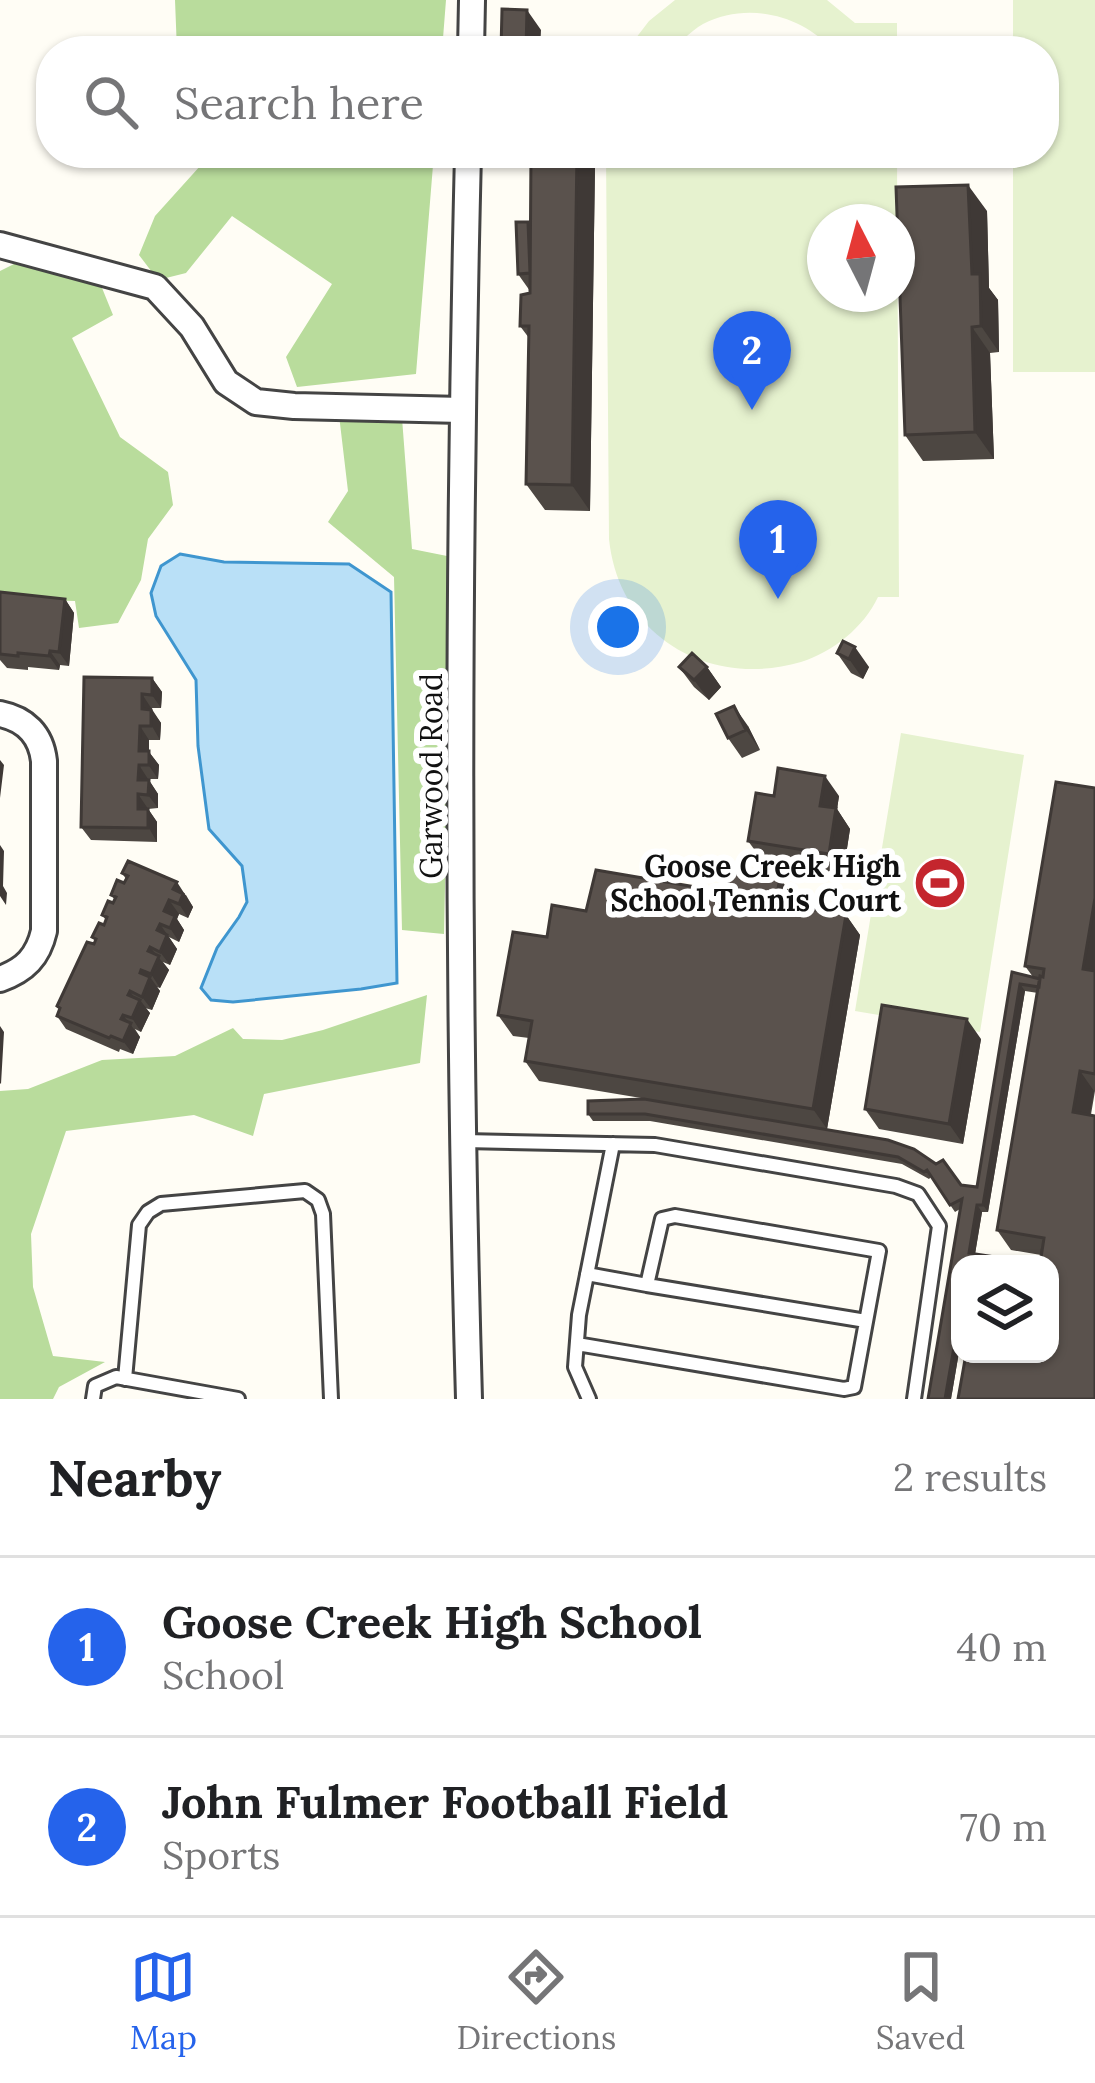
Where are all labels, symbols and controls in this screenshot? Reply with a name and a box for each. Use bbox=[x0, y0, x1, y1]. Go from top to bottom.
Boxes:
search box bbox=[36, 36, 1059, 168]
icon: search bbox=[78, 69, 144, 135]
text: Search here bbox=[174, 74, 424, 131]
north arrow bbox=[807, 204, 915, 312]
pin: 2 bbox=[713, 311, 791, 410]
pin: 1 bbox=[739, 500, 817, 599]
your location bbox=[588, 597, 648, 657]
street label: Garwood Road bbox=[412, 673, 450, 879]
place label: Goose Creek High School Tennis Court bbox=[610, 847, 902, 919]
sports icon: Goose Creek High School Tennis Court bbox=[912, 855, 968, 911]
map controls bbox=[951, 1255, 1059, 1363]
button: layers bbox=[951, 1255, 1059, 1363]
text: Nearby bbox=[48, 1445, 221, 1510]
text: 2 results bbox=[893, 1452, 1047, 1502]
text: Goose Creek High School bbox=[162, 1593, 702, 1650]
text: 1 bbox=[79, 1622, 95, 1672]
text: 40 m bbox=[957, 1622, 1047, 1672]
text: School bbox=[162, 1650, 284, 1700]
text: John Fulmer Football Field bbox=[162, 1773, 729, 1830]
text: 2 bbox=[77, 1802, 97, 1852]
text: 70 m bbox=[960, 1802, 1047, 1852]
text: Sports bbox=[162, 1830, 280, 1880]
tab: Map bbox=[130, 1944, 197, 2058]
tab: Directions bbox=[457, 1944, 616, 2058]
tab: Saved bbox=[876, 1944, 965, 2058]

